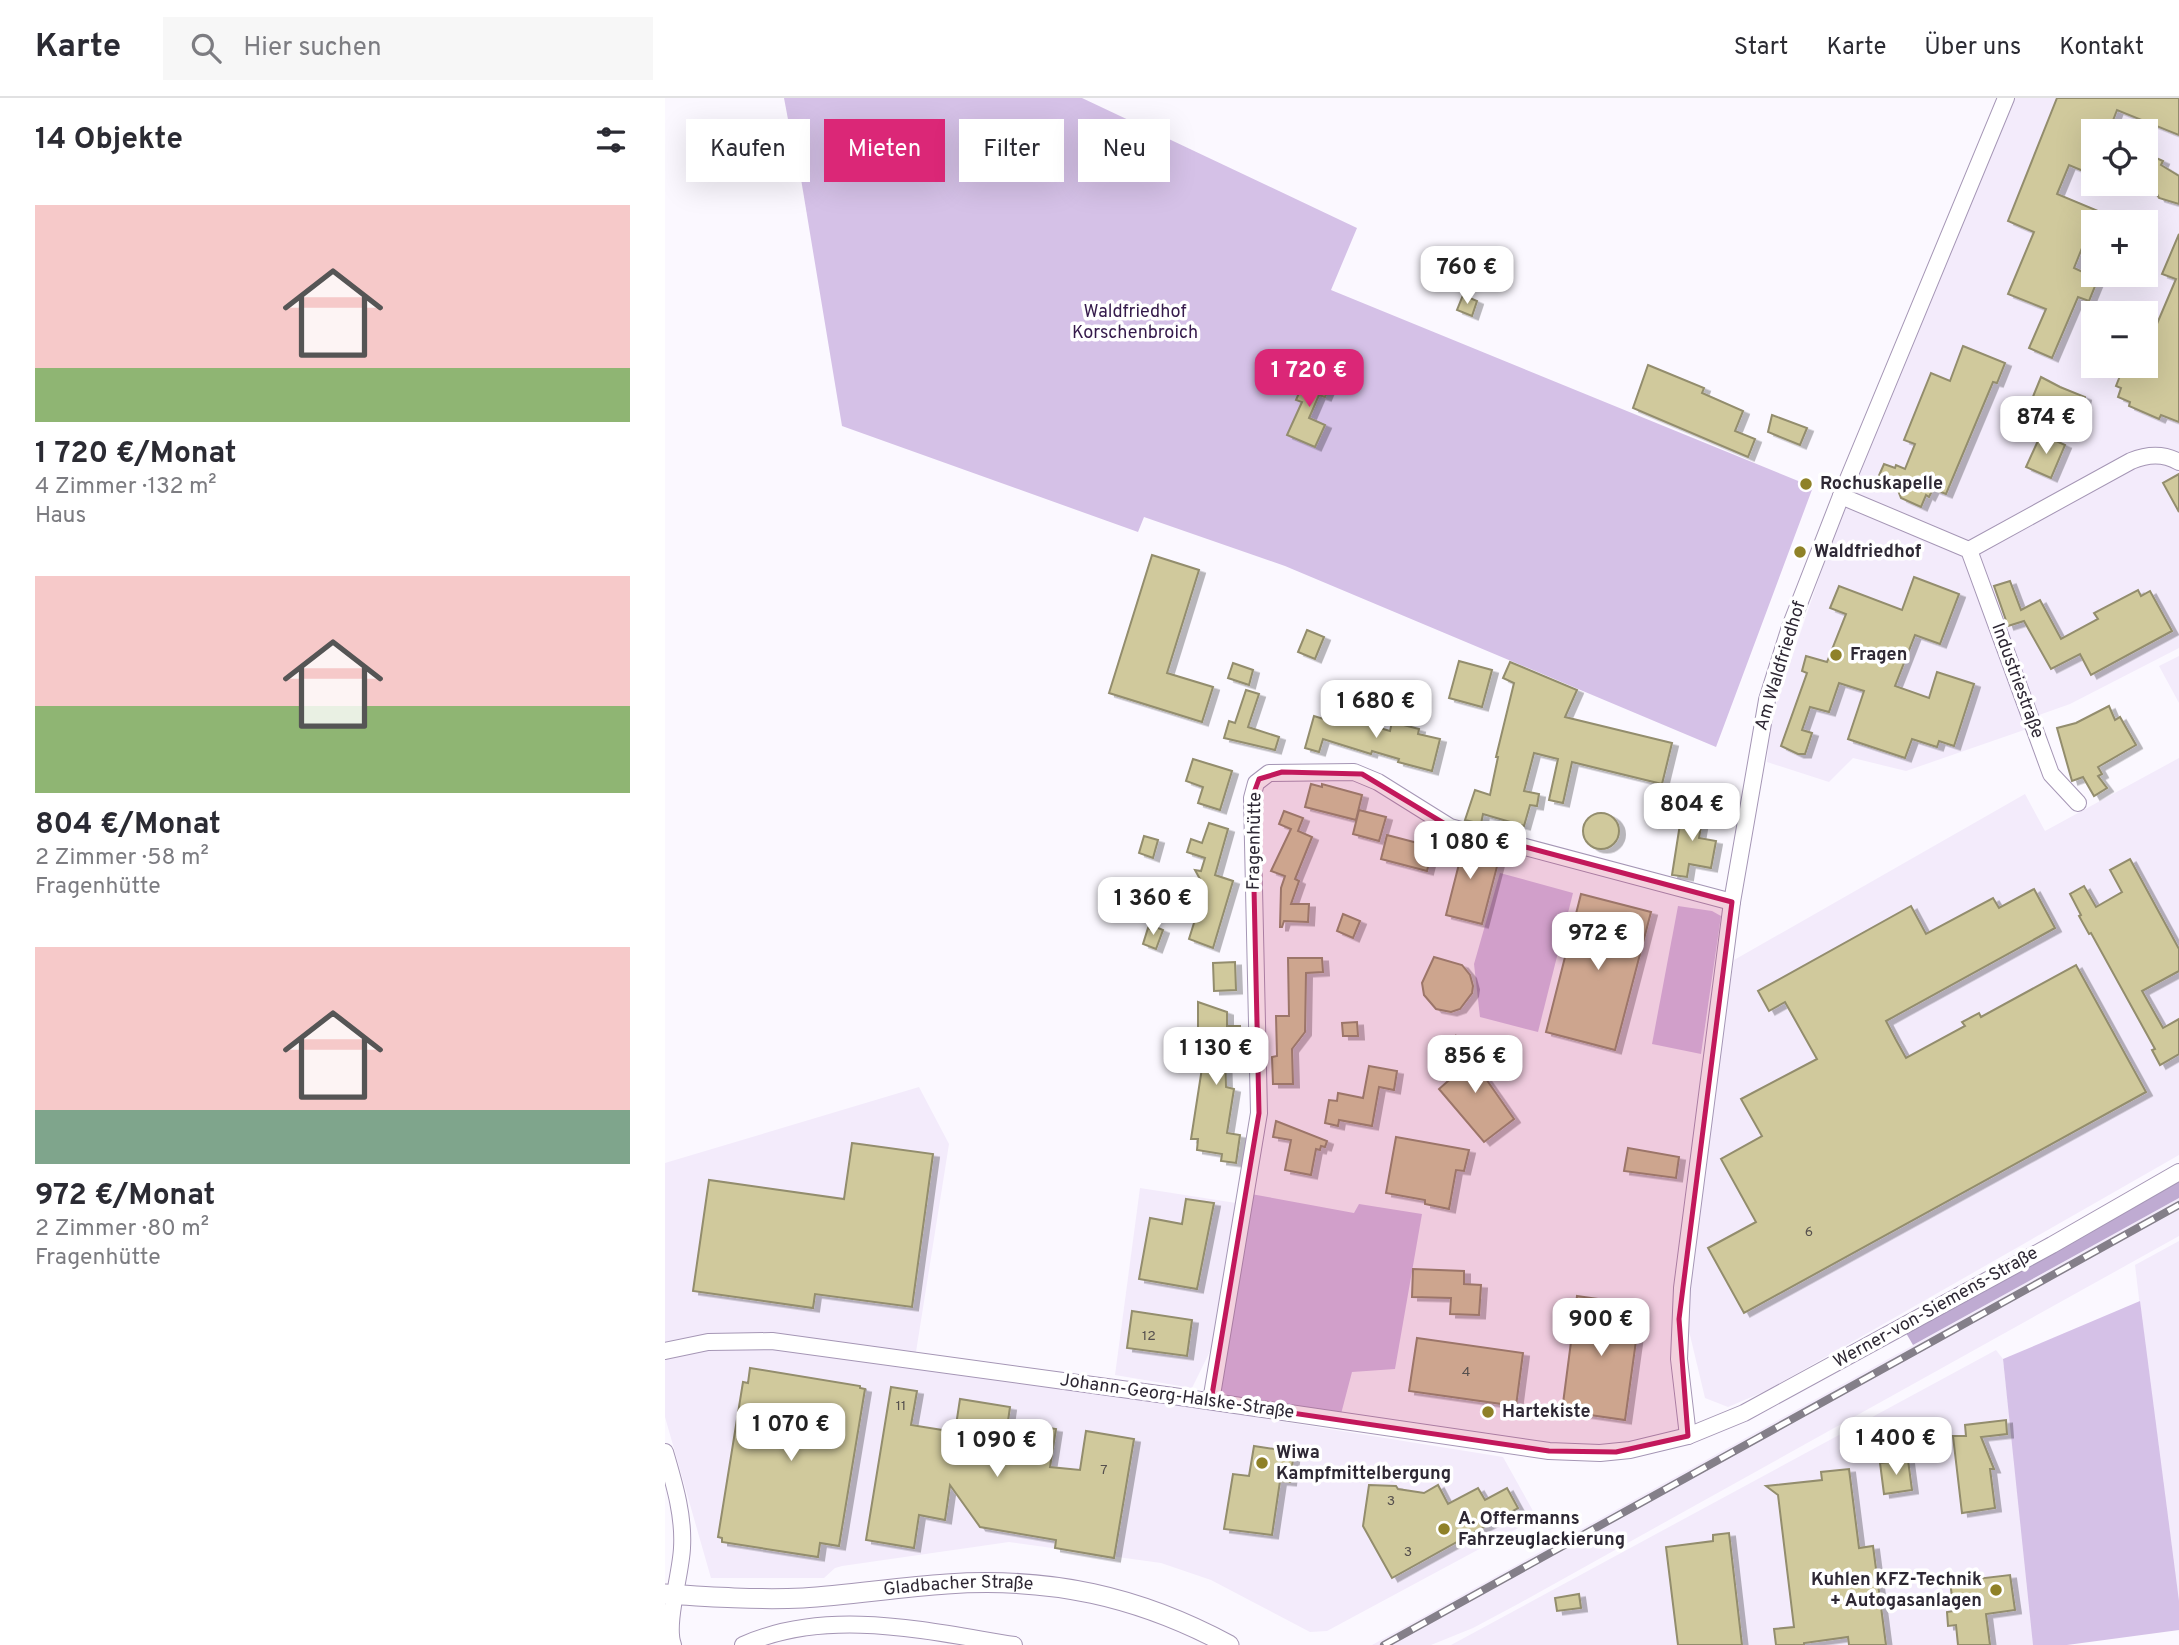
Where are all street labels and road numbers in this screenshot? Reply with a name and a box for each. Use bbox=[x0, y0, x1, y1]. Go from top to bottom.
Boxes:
street label: Am Waldfriedhof bbox=[1750, 598, 1812, 734]
street label: Industriestraße bbox=[1985, 620, 2049, 742]
street label: Fragenhütte bbox=[1243, 792, 1267, 890]
street label: Werner-von-Siemens-Straße bbox=[1830, 1242, 2042, 1374]
street label: Johann-Georg-Halske-Straße bbox=[1058, 1369, 1296, 1425]
street label: Gladbacher Straße bbox=[882, 1571, 1034, 1601]

